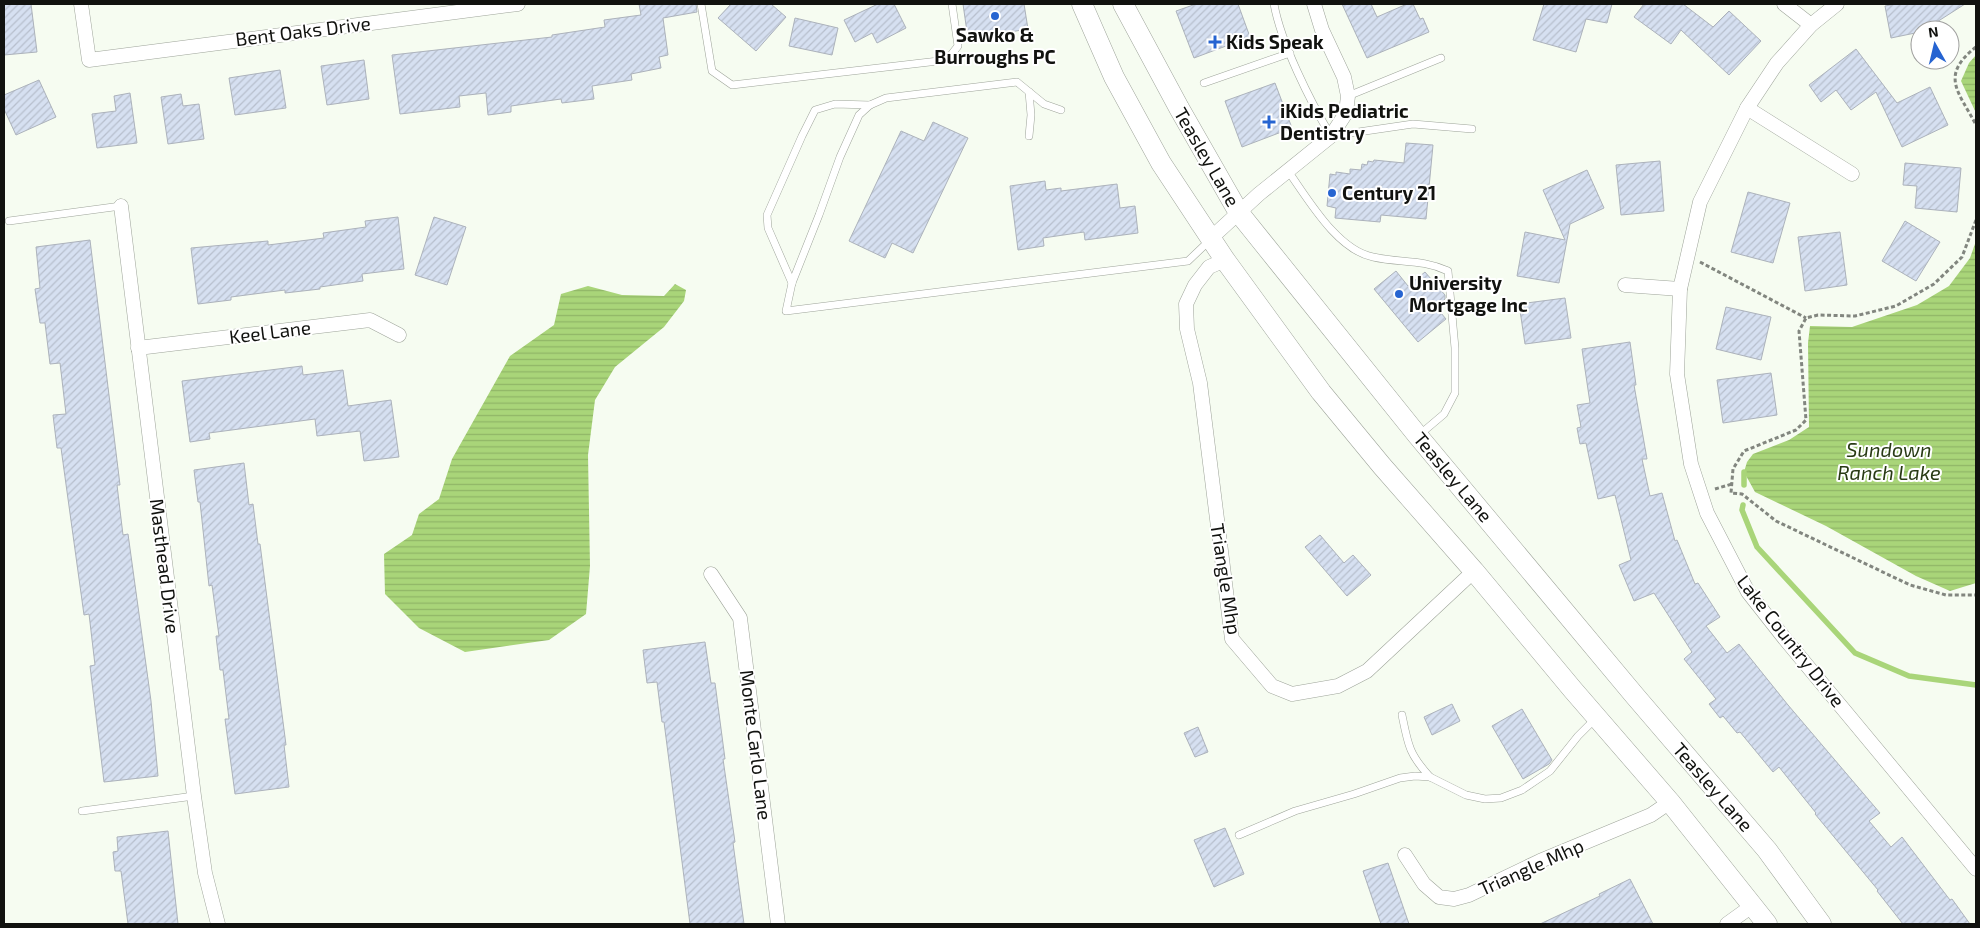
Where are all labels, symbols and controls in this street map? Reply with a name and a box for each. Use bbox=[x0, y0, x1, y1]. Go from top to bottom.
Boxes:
marker: Sawko & Burroughs PC bbox=[989, 10, 1001, 22]
street label: Bent Oaks Drive bbox=[234, 11, 372, 50]
north arrow bbox=[1910, 20, 1960, 70]
place label: Sawko & Burroughs PC bbox=[934, 23, 1056, 68]
text: N bbox=[1927, 23, 1939, 41]
place label: Kids Speak bbox=[1226, 30, 1324, 53]
marker: Kids Speak bbox=[1208, 35, 1222, 49]
place label: iKids Pediatric Dentistry bbox=[1280, 99, 1409, 145]
street label: Teasley Lane bbox=[1170, 103, 1245, 210]
marker: iKids Pediatric Dentistry bbox=[1262, 115, 1276, 129]
place label: Century 21 bbox=[1342, 181, 1436, 205]
marker: Century 21 bbox=[1326, 187, 1338, 199]
place label: University Mortgage Inc bbox=[1409, 271, 1528, 316]
marker: University Mortgage Inc bbox=[1393, 288, 1405, 300]
street label: Keel Lane bbox=[228, 315, 312, 348]
street label: Teasley Lane bbox=[1409, 427, 1498, 526]
water label: Sundown Ranch Lake bbox=[1837, 437, 1941, 484]
street label: Masthead Drive bbox=[146, 497, 185, 635]
street label: Triangle Mhp bbox=[1206, 522, 1247, 636]
street label: Lake Country Drive bbox=[1733, 570, 1850, 711]
street label: Monte Carlo Lane bbox=[736, 669, 777, 821]
street label: Teasley Lane bbox=[1669, 738, 1758, 836]
street label: Triangle Mhp bbox=[1475, 833, 1587, 900]

